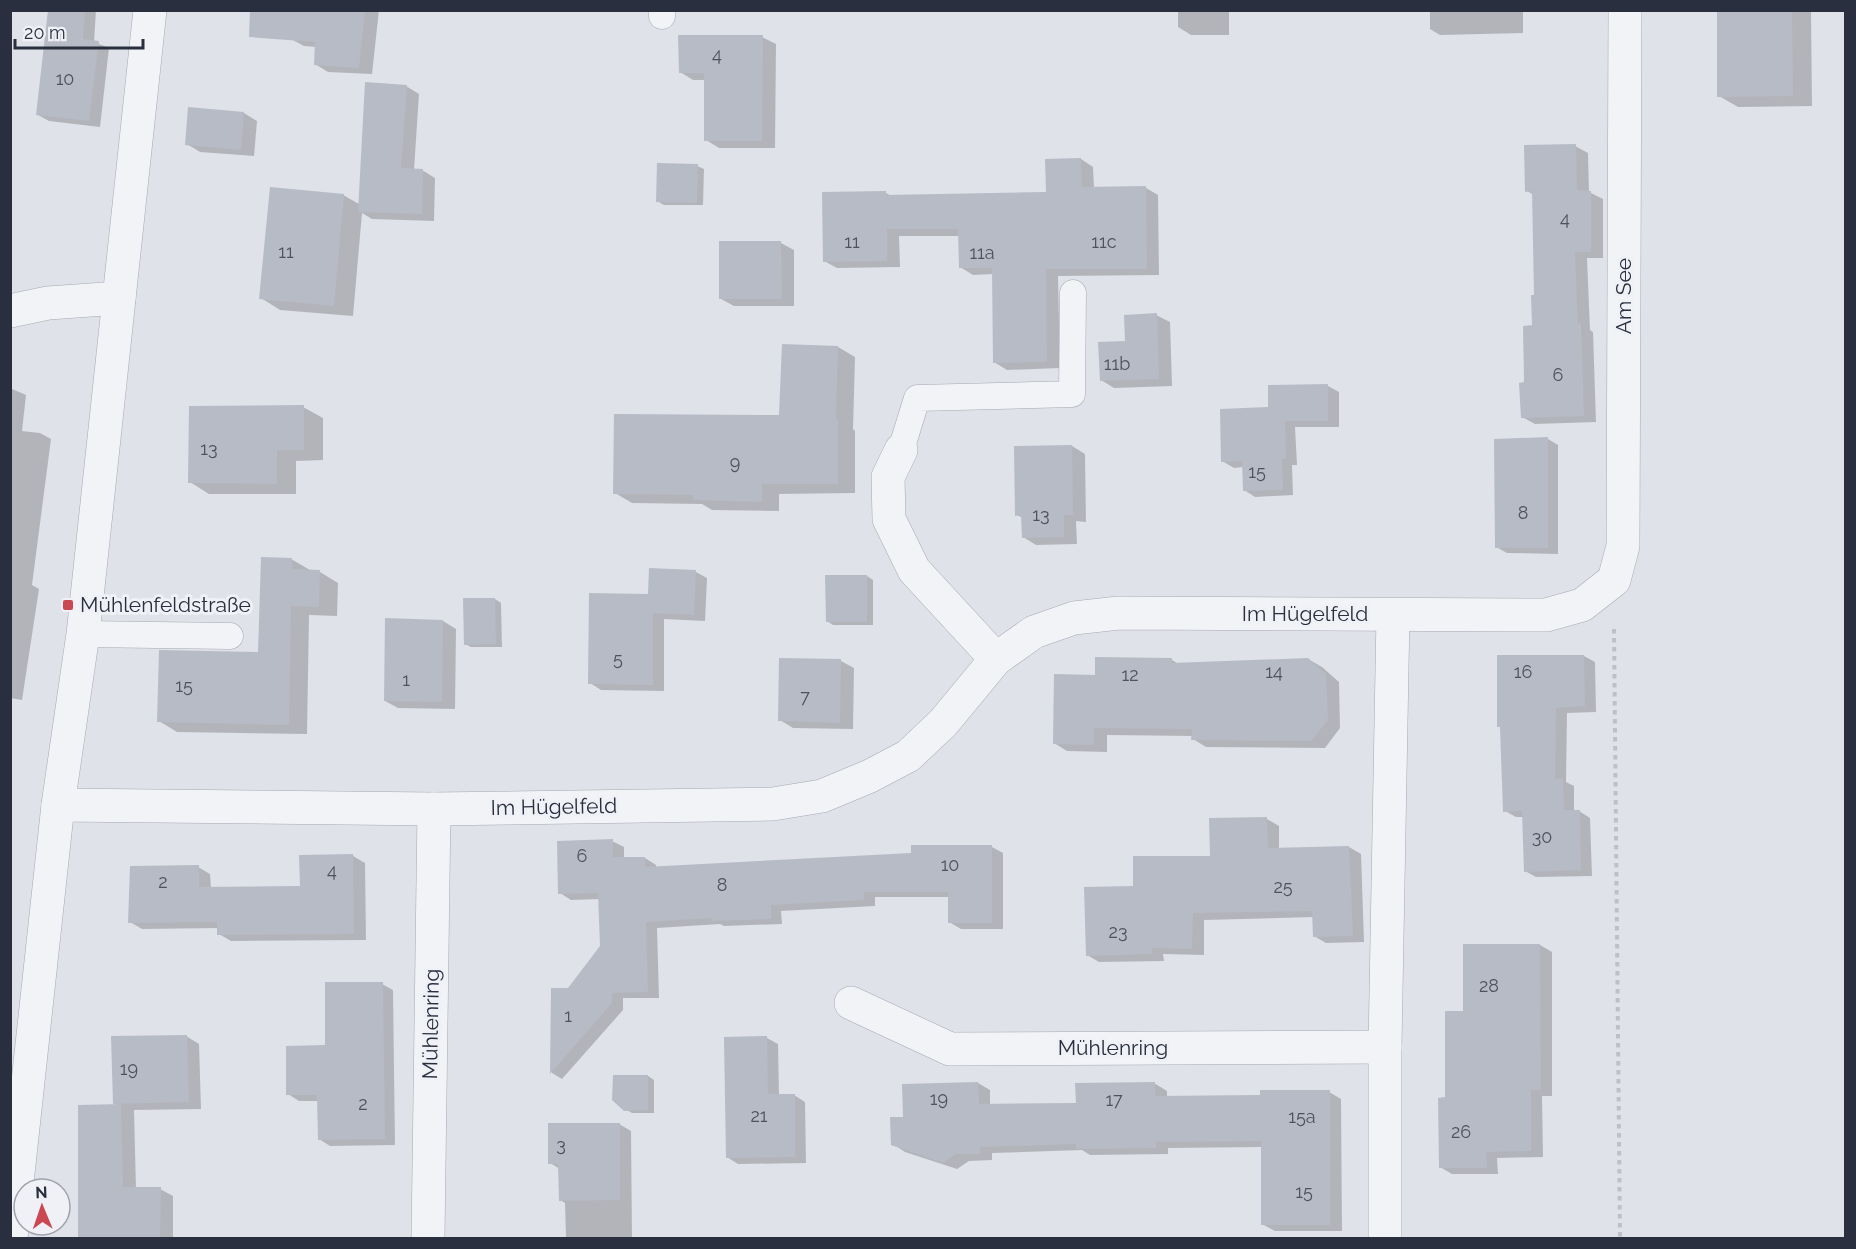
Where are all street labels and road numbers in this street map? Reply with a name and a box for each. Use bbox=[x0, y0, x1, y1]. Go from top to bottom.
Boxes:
street label: Am See bbox=[1611, 258, 1636, 334]
street label: Im Hügelfeld bbox=[1242, 601, 1368, 626]
street label: Im Hügelfeld bbox=[491, 793, 617, 820]
street label: Mühlenring bbox=[417, 968, 444, 1079]
street label: Mühlenring bbox=[1058, 1035, 1168, 1060]

